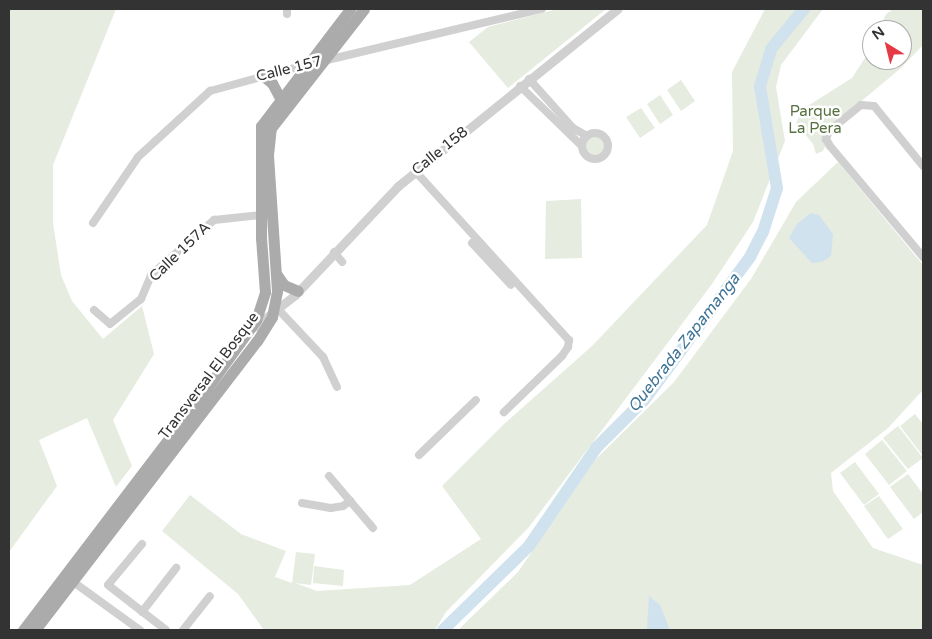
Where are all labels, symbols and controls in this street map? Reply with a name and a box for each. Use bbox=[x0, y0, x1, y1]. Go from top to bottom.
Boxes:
north arrow bbox=[862, 20, 912, 70]
text: N bbox=[869, 23, 888, 43]
street label: Calle 157 bbox=[254, 52, 324, 86]
park label: Parque La Pera bbox=[788, 102, 842, 137]
street label: Calle 158 bbox=[408, 123, 472, 179]
street label: Calle 157A bbox=[146, 218, 214, 286]
water label: Quebrada Zapamanga bbox=[624, 270, 744, 416]
street label: Transversal El Bosque bbox=[155, 309, 263, 443]

